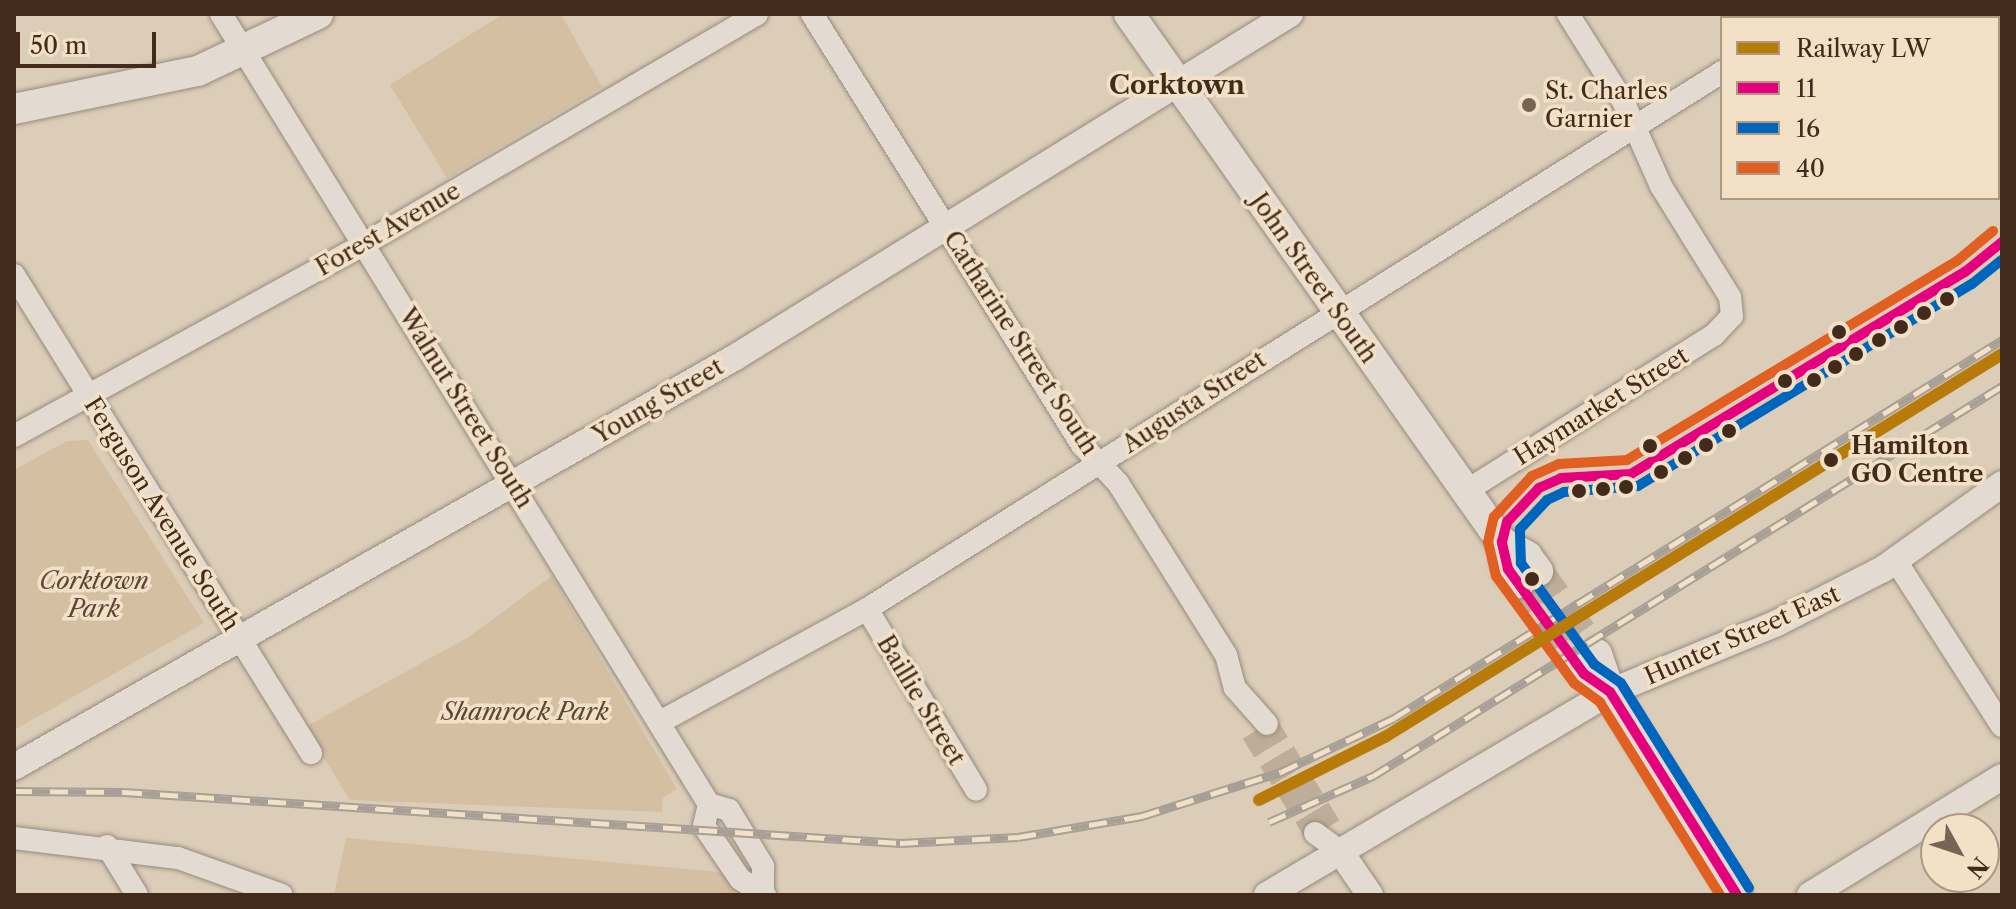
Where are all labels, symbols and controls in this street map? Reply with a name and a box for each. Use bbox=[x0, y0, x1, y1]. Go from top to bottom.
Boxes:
scale bar bbox=[20, 16, 160, 66]
legend bbox=[1720, 16, 2000, 200]
text: 50 m bbox=[30, 31, 87, 60]
text: Railway LW bbox=[1796, 34, 1931, 63]
district label: Corktown bbox=[1109, 70, 1245, 102]
text: 11 bbox=[1796, 74, 1816, 103]
place label: St. Charles Garnier bbox=[1545, 77, 1668, 133]
marker: St. Charles Garnier bbox=[1520, 96, 1538, 114]
text: 16 bbox=[1796, 114, 1820, 143]
text: 40 bbox=[1796, 154, 1825, 183]
street label: Forest Avenue bbox=[310, 176, 466, 282]
street label: John Street South bbox=[1245, 187, 1383, 369]
street label: Catharine Street South bbox=[938, 226, 1104, 460]
unlabelled marker bbox=[1939, 291, 1955, 307]
street label: Walnut Street South bbox=[393, 303, 539, 513]
unlabelled marker bbox=[1916, 305, 1932, 321]
unlabelled marker bbox=[1893, 319, 1909, 335]
unlabelled marker bbox=[1831, 324, 1847, 340]
unlabelled marker bbox=[1871, 332, 1887, 348]
street label: Haymarket Street bbox=[1508, 341, 1694, 471]
street label: Augusta Street bbox=[1117, 345, 1271, 459]
unlabelled marker bbox=[1848, 346, 1864, 362]
street label: Young Street bbox=[588, 352, 728, 450]
unlabelled marker bbox=[1827, 359, 1843, 375]
unlabelled marker bbox=[1806, 372, 1822, 388]
unlabelled marker bbox=[1777, 373, 1793, 389]
street label: Ferguson Avenue South bbox=[78, 391, 246, 637]
unlabelled marker bbox=[1721, 423, 1737, 439]
place label: Hamilton GO Centre bbox=[1851, 432, 1983, 488]
unlabelled marker bbox=[1698, 437, 1714, 453]
unlabelled marker bbox=[1642, 438, 1658, 454]
marker: Hamilton GO Centre bbox=[1818, 447, 1844, 473]
unlabelled marker bbox=[1677, 450, 1693, 466]
unlabelled marker bbox=[1653, 464, 1669, 480]
unlabelled marker bbox=[1618, 479, 1634, 495]
unlabelled marker bbox=[1595, 481, 1611, 497]
unlabelled marker bbox=[1571, 483, 1587, 499]
park label: Corktown Park bbox=[39, 567, 149, 623]
unlabelled marker bbox=[1524, 571, 1540, 587]
street label: Hunter Street East bbox=[1640, 579, 1844, 691]
street label: Baillie Street bbox=[871, 630, 971, 770]
park label: Shamrock Park bbox=[441, 698, 609, 726]
north arrow bbox=[1920, 813, 2000, 893]
text: N bbox=[1961, 851, 1994, 883]

